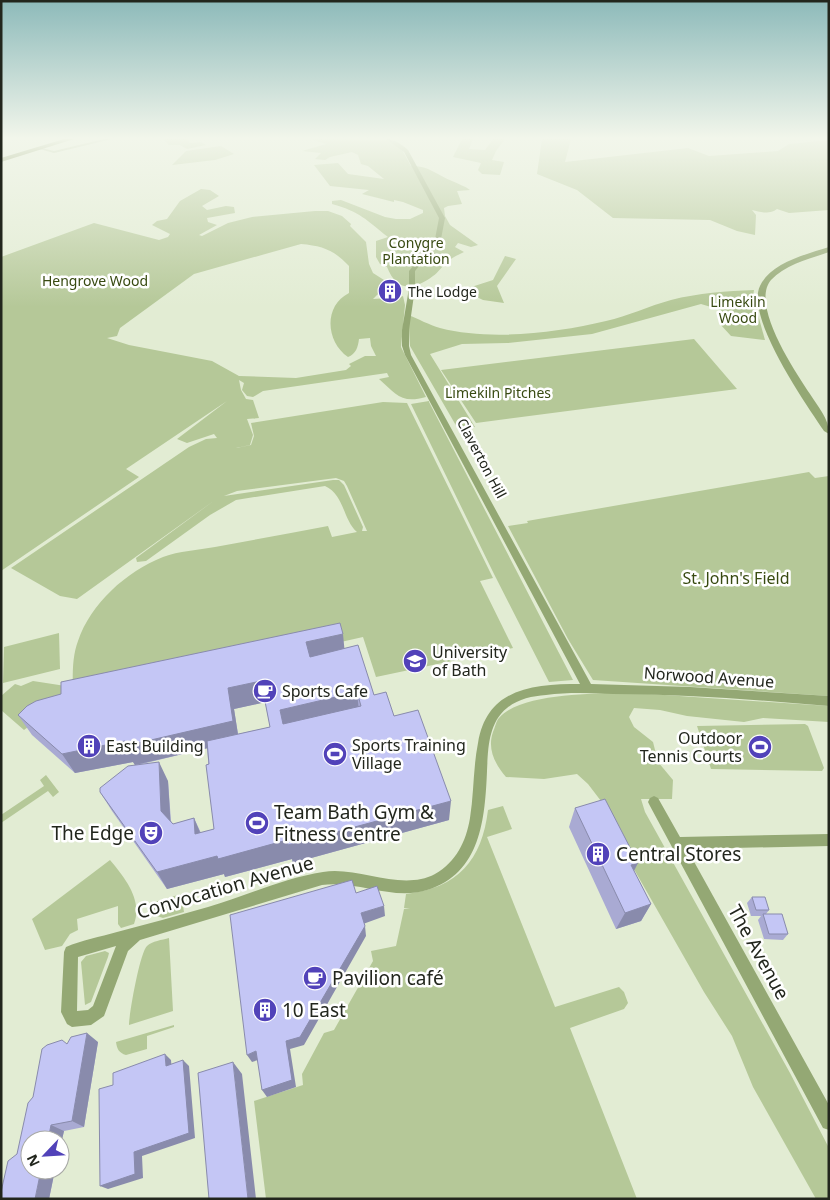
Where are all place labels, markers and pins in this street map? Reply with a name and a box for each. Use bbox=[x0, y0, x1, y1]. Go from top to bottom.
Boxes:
building icon: The Lodge bbox=[377, 278, 403, 304]
place label: The Lodge bbox=[408, 282, 477, 301]
place label: University of Bath bbox=[432, 641, 508, 681]
school or university icon: University of Bath bbox=[402, 648, 428, 674]
cafe icon: Sports Cafe bbox=[252, 678, 278, 704]
place label: Sports Cafe bbox=[282, 680, 368, 702]
place label: Outdoor Tennis Courts bbox=[640, 727, 742, 767]
building icon: East Building bbox=[76, 733, 102, 759]
place label: Sports Training Village bbox=[352, 734, 466, 774]
sports icon: Outdoor Tennis Courts bbox=[747, 734, 773, 760]
place label: East Building bbox=[106, 735, 204, 757]
sports icon: Sports Training Village bbox=[322, 741, 348, 767]
place label: Team Bath Gym & Fitness Centre bbox=[274, 799, 434, 847]
sports icon: Team Bath Gym & Fitness Centre bbox=[244, 810, 270, 836]
place label: The Edge bbox=[51, 820, 134, 846]
theatre icon: The Edge bbox=[138, 820, 164, 846]
building icon: Central Stores bbox=[585, 841, 611, 867]
place label: Central Stores bbox=[616, 841, 741, 867]
cafe icon: Pavilion café bbox=[302, 965, 328, 991]
place label: Pavilion café bbox=[332, 965, 444, 991]
building icon: 10 East bbox=[252, 997, 278, 1023]
place label: 10 East bbox=[282, 997, 346, 1023]

